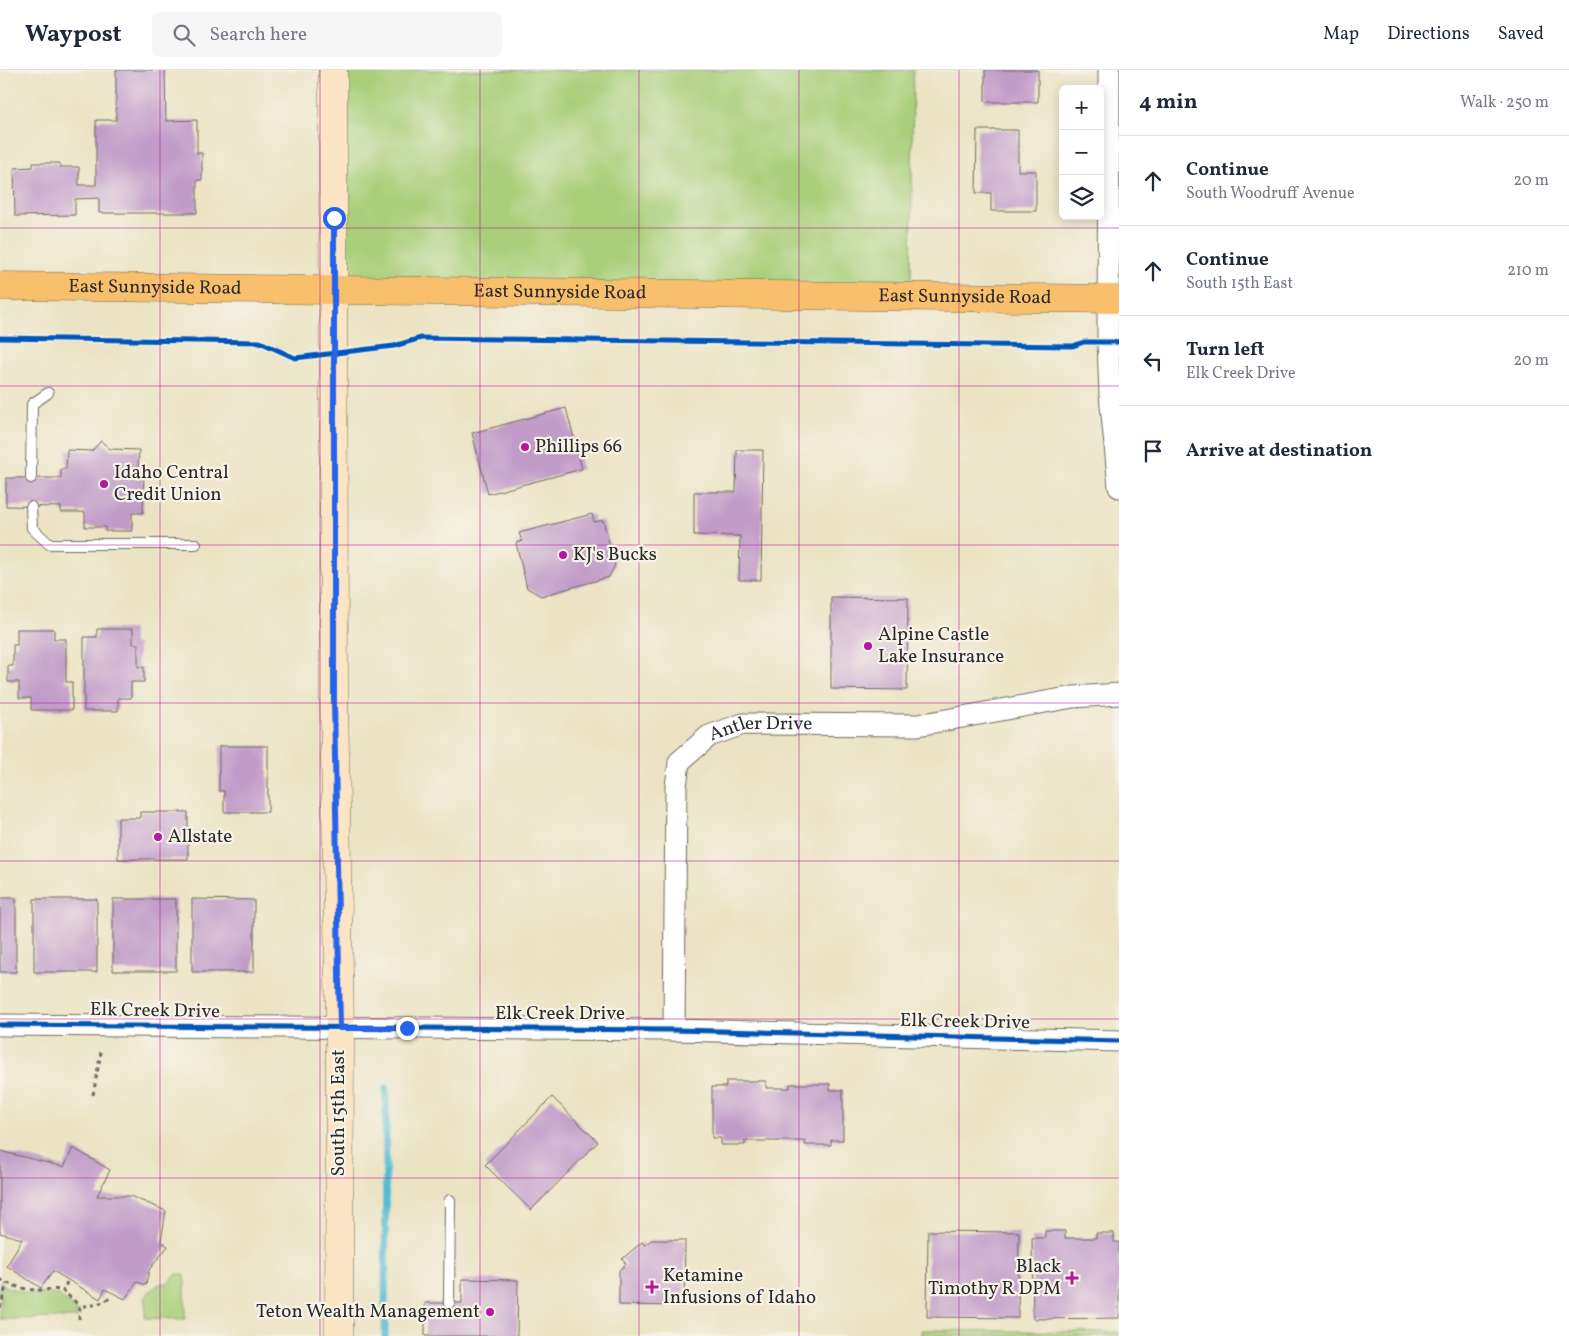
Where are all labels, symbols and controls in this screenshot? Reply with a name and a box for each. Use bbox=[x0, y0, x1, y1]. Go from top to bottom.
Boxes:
search box bbox=[152, 12, 502, 57]
text: Waypost bbox=[25, 18, 122, 52]
icon: search bbox=[170, 21, 198, 49]
text: Search here bbox=[210, 22, 307, 48]
text: Map bbox=[1323, 22, 1359, 47]
text: Directions bbox=[1387, 22, 1470, 47]
text: Saved bbox=[1498, 22, 1544, 47]
map controls bbox=[1059, 85, 1104, 220]
button: + bbox=[1059, 85, 1104, 130]
text: 4 min bbox=[1139, 88, 1198, 117]
text: Walk · 250 m bbox=[1460, 92, 1549, 114]
button: − bbox=[1059, 130, 1104, 175]
text: Continue bbox=[1186, 157, 1269, 183]
icon: ahead bbox=[1139, 167, 1167, 195]
text: 20 m bbox=[1514, 170, 1549, 192]
button: layers bbox=[1059, 175, 1104, 220]
text: South Woodruff Avenue bbox=[1186, 183, 1355, 205]
route start bbox=[323, 207, 346, 230]
text: Continue bbox=[1186, 247, 1269, 273]
icon: ahead bbox=[1139, 257, 1167, 285]
text: 210 m bbox=[1507, 260, 1549, 282]
text: South 15th East bbox=[1186, 273, 1293, 295]
street label: East Sunnyside Road bbox=[68, 274, 242, 302]
street label: East Sunnyside Road bbox=[473, 278, 647, 307]
street label: East Sunnyside Road bbox=[878, 283, 1052, 311]
text: Turn left bbox=[1186, 337, 1265, 363]
icon: left bbox=[1139, 347, 1167, 375]
text: 20 m bbox=[1514, 350, 1549, 372]
text: Elk Creek Drive bbox=[1186, 363, 1296, 385]
place label: Phillips 66 bbox=[535, 434, 622, 460]
icon: arrive bbox=[1139, 437, 1167, 465]
text: Arrive at destination bbox=[1186, 438, 1372, 464]
marker: Phillips 66 bbox=[519, 441, 531, 453]
place label: Idaho Central Credit Union bbox=[114, 460, 229, 508]
marker: Idaho Central Credit Union bbox=[98, 478, 110, 490]
place label: KJ's Bucks bbox=[573, 542, 657, 568]
marker: KJ's Bucks bbox=[557, 549, 569, 561]
place label: Alpine Castle Lake Insurance bbox=[878, 622, 1004, 670]
marker: Alpine Castle Lake Insurance bbox=[862, 640, 874, 652]
street label: Antler Drive bbox=[706, 711, 812, 748]
place label: Allstate bbox=[168, 824, 232, 850]
marker: Allstate bbox=[152, 831, 164, 843]
street label: Elk Creek Drive bbox=[90, 997, 220, 1025]
street label: Elk Creek Drive bbox=[495, 1001, 625, 1027]
street label: Elk Creek Drive bbox=[900, 1008, 1030, 1036]
route end bbox=[396, 1017, 419, 1040]
street label: South 15th East bbox=[326, 1049, 352, 1177]
place label: Black Timothy R DPM bbox=[928, 1254, 1061, 1302]
place label: Ketamine Infusions of Idaho bbox=[663, 1263, 816, 1311]
marker: Black Timothy R DPM bbox=[1065, 1271, 1079, 1285]
marker: Ketamine Infusions of Idaho bbox=[645, 1280, 659, 1294]
place label: Teton Wealth Management bbox=[256, 1299, 480, 1325]
marker: Teton Wealth Management bbox=[484, 1306, 496, 1318]

